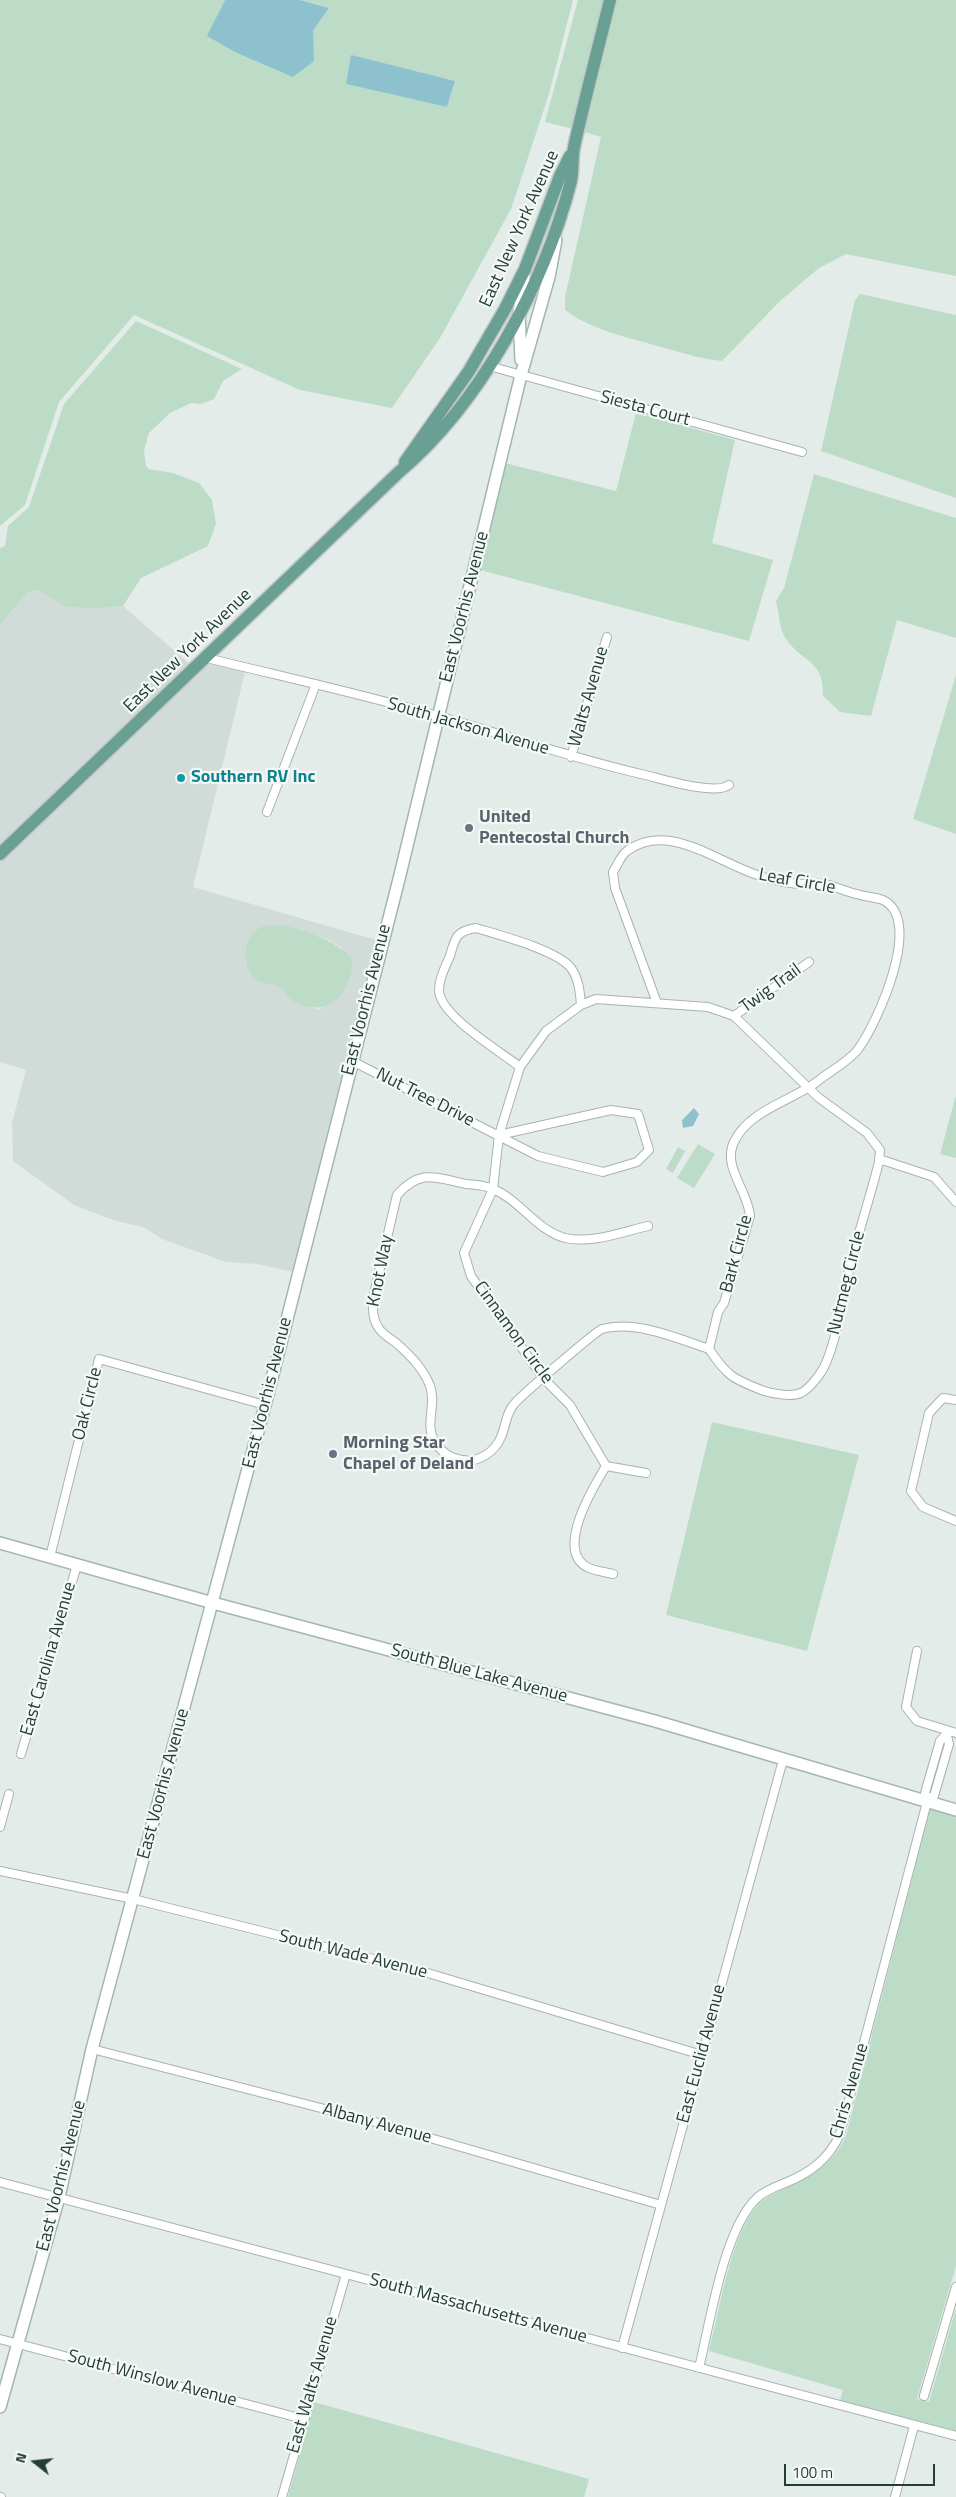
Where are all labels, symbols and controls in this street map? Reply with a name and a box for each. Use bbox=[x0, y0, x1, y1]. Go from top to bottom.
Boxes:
street label: East New York Avenue bbox=[476, 147, 564, 311]
street label: Siesta Court bbox=[598, 387, 692, 431]
street label: East Voorhis Avenue bbox=[436, 529, 494, 685]
street label: East New York Avenue bbox=[120, 584, 256, 718]
street label: Walts Avenue bbox=[564, 644, 614, 750]
street label: South Jackson Avenue bbox=[385, 694, 551, 760]
place label: Southern RV Inc bbox=[191, 767, 316, 789]
marker: Southern RV Inc bbox=[175, 772, 187, 784]
place label: United Pentecostal Church bbox=[479, 807, 629, 850]
marker: United Pentecostal Church bbox=[463, 822, 475, 834]
street label: Leaf Circle bbox=[757, 865, 837, 899]
street label: East Voorhis Avenue bbox=[338, 922, 396, 1078]
street label: Twig Trail bbox=[736, 960, 806, 1018]
street label: Nut Tree Drive bbox=[372, 1064, 478, 1132]
street label: Bark Circle bbox=[716, 1213, 758, 1295]
street label: Nutmeg Circle bbox=[824, 1229, 870, 1337]
street label: Knot Way bbox=[363, 1233, 399, 1309]
street label: Cinnamon Circle bbox=[469, 1278, 557, 1388]
street label: East Voorhis Avenue bbox=[239, 1315, 297, 1471]
street label: Oak Circle bbox=[69, 1365, 107, 1443]
place label: Morning Star Chapel of Deland bbox=[343, 1433, 474, 1476]
marker: Morning Star Chapel of Deland bbox=[327, 1448, 339, 1460]
street label: East Carolina Avenue bbox=[17, 1580, 81, 1738]
street label: South Blue Lake Avenue bbox=[388, 1640, 570, 1708]
street label: East Voorhis Avenue bbox=[134, 1706, 194, 1862]
street label: South Wade Avenue bbox=[276, 1926, 430, 1984]
street label: East Euclid Avenue bbox=[673, 1982, 731, 2126]
street label: Chris Avenue bbox=[826, 2041, 874, 2141]
street label: East Voorhis Avenue bbox=[33, 2098, 91, 2254]
street label: Albany Avenue bbox=[320, 2099, 434, 2149]
street label: South Massachusetts Avenue bbox=[367, 2270, 589, 2348]
street label: East Walts Avenue bbox=[283, 2314, 343, 2456]
street label: South Winslow Avenue bbox=[65, 2346, 239, 2412]
north arrow bbox=[10, 2437, 60, 2487]
text: N bbox=[9, 2450, 32, 2465]
scale bar bbox=[786, 2454, 937, 2486]
text: 100 m bbox=[792, 2461, 833, 2484]

